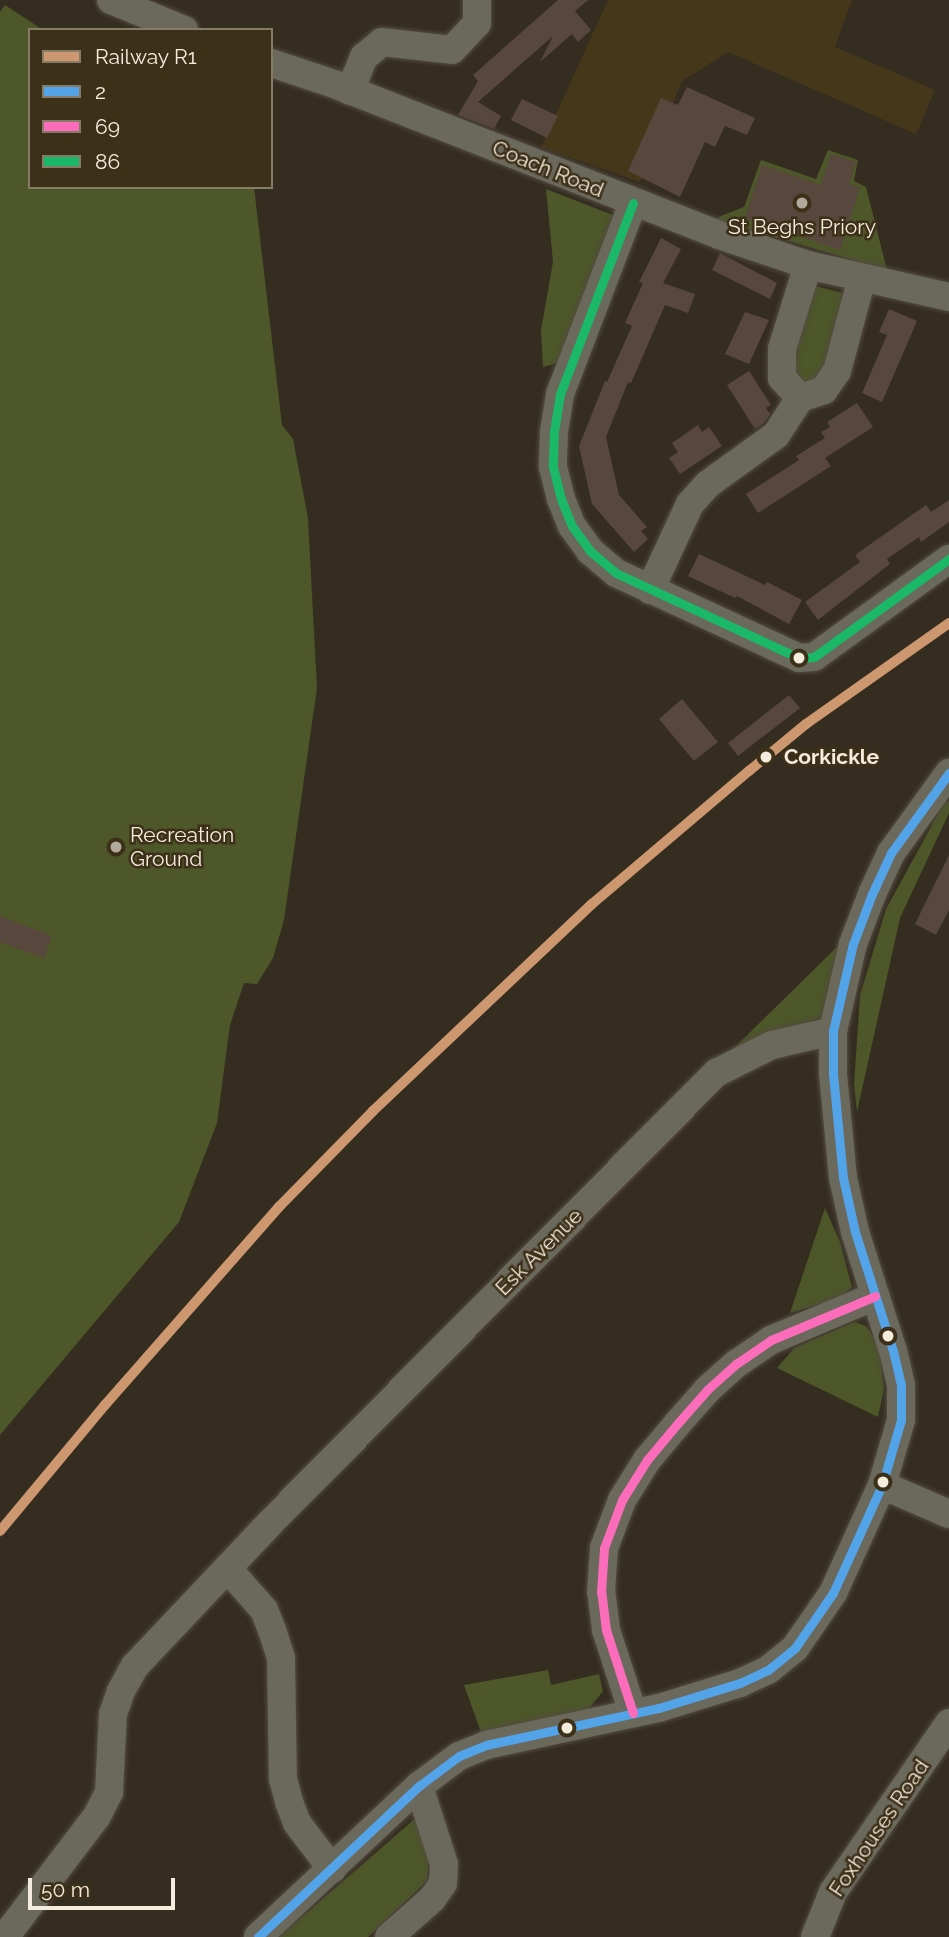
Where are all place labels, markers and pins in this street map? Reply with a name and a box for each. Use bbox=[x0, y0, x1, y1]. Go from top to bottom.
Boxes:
marker: St Beghs Priory bbox=[794, 195, 810, 211]
place label: St Beghs Priory bbox=[728, 214, 876, 240]
unlabelled marker bbox=[792, 651, 806, 665]
place label: Corkickle bbox=[784, 744, 879, 770]
marker: Corkickle bbox=[755, 746, 777, 768]
place label: Recreation Ground bbox=[130, 822, 234, 872]
marker: Recreation Ground bbox=[108, 839, 124, 855]
unlabelled marker bbox=[881, 1329, 895, 1343]
unlabelled marker bbox=[876, 1475, 890, 1489]
unlabelled marker bbox=[560, 1721, 574, 1735]

